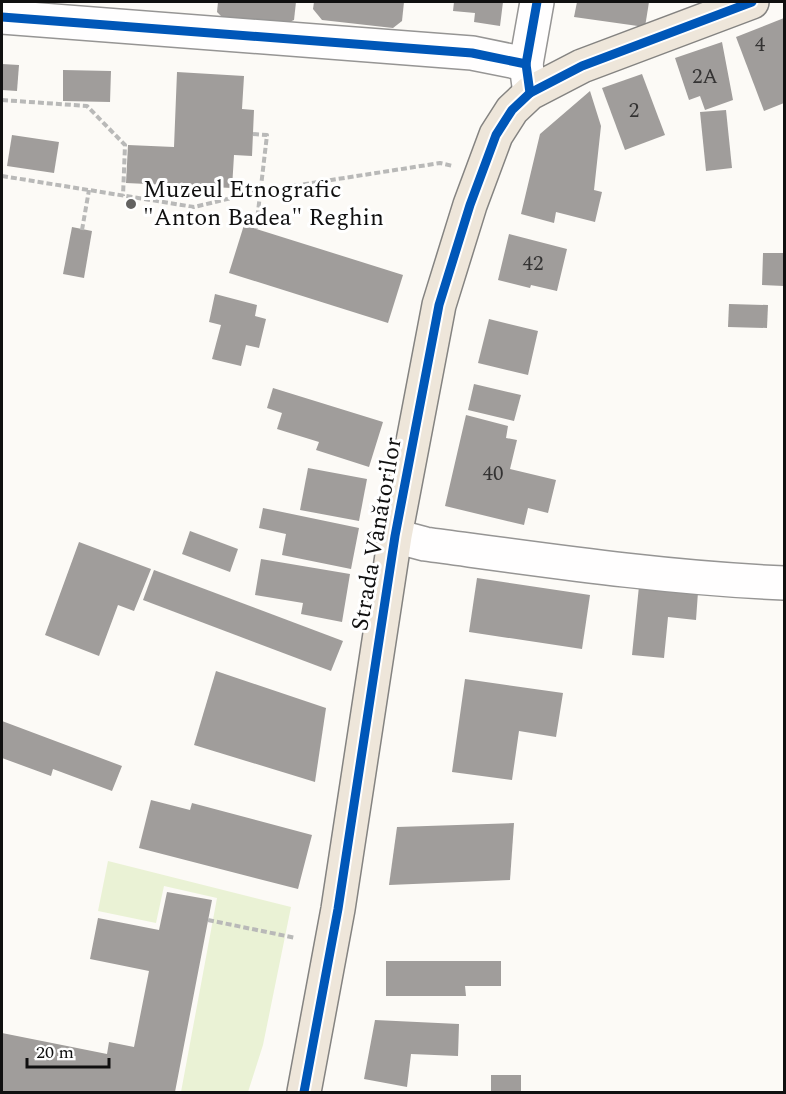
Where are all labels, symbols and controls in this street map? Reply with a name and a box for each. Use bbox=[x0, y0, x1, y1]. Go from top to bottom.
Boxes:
house number: 4 bbox=[755, 29, 766, 61]
house number: 2A bbox=[692, 61, 718, 93]
house number: 2 bbox=[629, 95, 639, 127]
place label: Muzeul Etnografic "Anton Badea" Reghin bbox=[143, 172, 384, 236]
marker: Muzeul Etnografic "Anton Badea" Reghin bbox=[124, 197, 138, 211]
house number: 42 bbox=[523, 248, 544, 280]
street label: Strada Vânătorilor bbox=[342, 434, 412, 634]
house number: 40 bbox=[483, 458, 504, 490]
scale bar bbox=[27, 1031, 110, 1069]
text: 20 m bbox=[36, 1039, 74, 1066]

